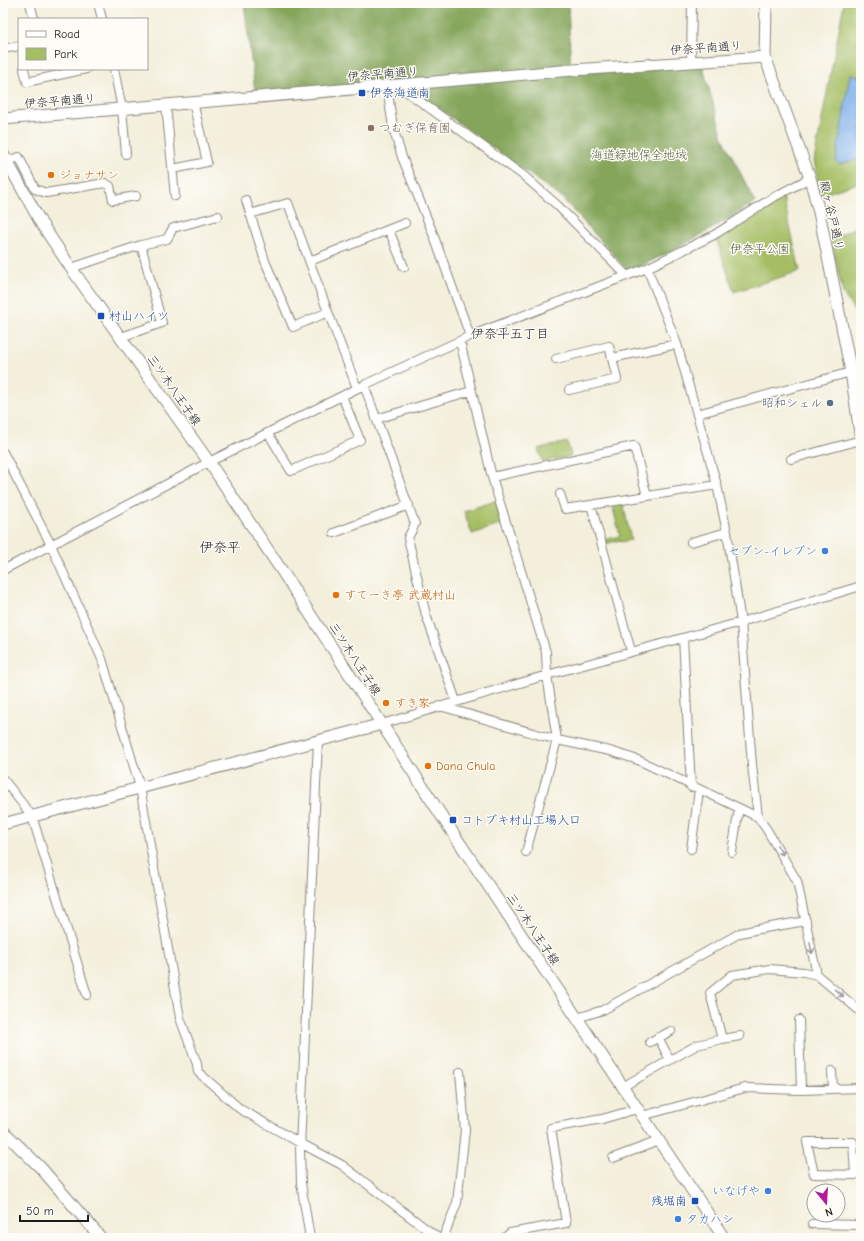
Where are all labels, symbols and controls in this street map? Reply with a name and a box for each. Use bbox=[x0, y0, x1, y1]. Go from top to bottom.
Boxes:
legend bbox=[18, 18, 148, 70]
text: Road bbox=[54, 27, 80, 41]
street label: 伊奈平南通り bbox=[670, 39, 742, 57]
text: Park bbox=[54, 47, 77, 61]
street label: 伊奈平南通り bbox=[347, 64, 419, 84]
place label: 伊奈海道南 bbox=[370, 86, 430, 100]
marker: 伊奈海道南 bbox=[357, 88, 367, 98]
street label: 伊奈平南通り bbox=[24, 91, 96, 111]
place label: つむぎ保育園 bbox=[379, 121, 451, 135]
marker: つむぎ保育園 bbox=[366, 123, 376, 133]
park label: 海道緑地保全地域 bbox=[591, 148, 687, 162]
place label: ジョナサン bbox=[59, 168, 119, 182]
marker: ジョナサン bbox=[46, 170, 56, 180]
street label: 殿ヶ谷戸通り bbox=[817, 179, 847, 253]
park label: 伊奈平公園 bbox=[730, 242, 790, 256]
place label: 村山ハイツ bbox=[109, 309, 169, 323]
marker: 村山ハイツ bbox=[96, 311, 106, 321]
district label: 伊奈平五丁目 bbox=[471, 326, 549, 341]
street label: 三ツ木八王子線 bbox=[144, 352, 204, 428]
place label: 昭和シェル bbox=[762, 396, 822, 410]
marker: 昭和シェル bbox=[825, 398, 835, 408]
district label: 伊奈平 bbox=[199, 539, 241, 556]
place label: セブン-イレブン bbox=[728, 544, 817, 558]
marker: セブン-イレブン bbox=[820, 546, 830, 556]
place label: すてーき亭 武蔵村山 bbox=[344, 588, 456, 602]
marker: すてーき亭 武蔵村山 bbox=[331, 590, 341, 600]
street label: 三ツ木八王子線 bbox=[326, 620, 384, 698]
place label: すき家 bbox=[394, 696, 430, 710]
marker: すき家 bbox=[381, 698, 391, 708]
place label: Dana Chula bbox=[436, 759, 495, 773]
marker: Dana Chula bbox=[423, 761, 433, 771]
place label: コトブキ村山工場入口 bbox=[461, 813, 581, 827]
marker: コトブキ村山工場入口 bbox=[448, 815, 458, 825]
one-way arrow bbox=[776, 844, 784, 856]
street label: 三ツ木八王子線 bbox=[504, 890, 562, 968]
one-way arrow bbox=[808, 941, 816, 954]
one-way arrow bbox=[834, 989, 844, 998]
north arrow bbox=[806, 1183, 846, 1223]
place label: いなげや bbox=[712, 1184, 760, 1198]
marker: いなげや bbox=[763, 1186, 773, 1196]
place label: 残堀南 bbox=[651, 1194, 687, 1208]
marker: 残堀南 bbox=[690, 1196, 700, 1206]
scale bar bbox=[20, 1197, 88, 1223]
text: 50 m bbox=[26, 1204, 54, 1218]
text: N bbox=[824, 1205, 834, 1219]
place label: タカハシ bbox=[686, 1212, 734, 1226]
marker: タカハシ bbox=[673, 1214, 683, 1224]

